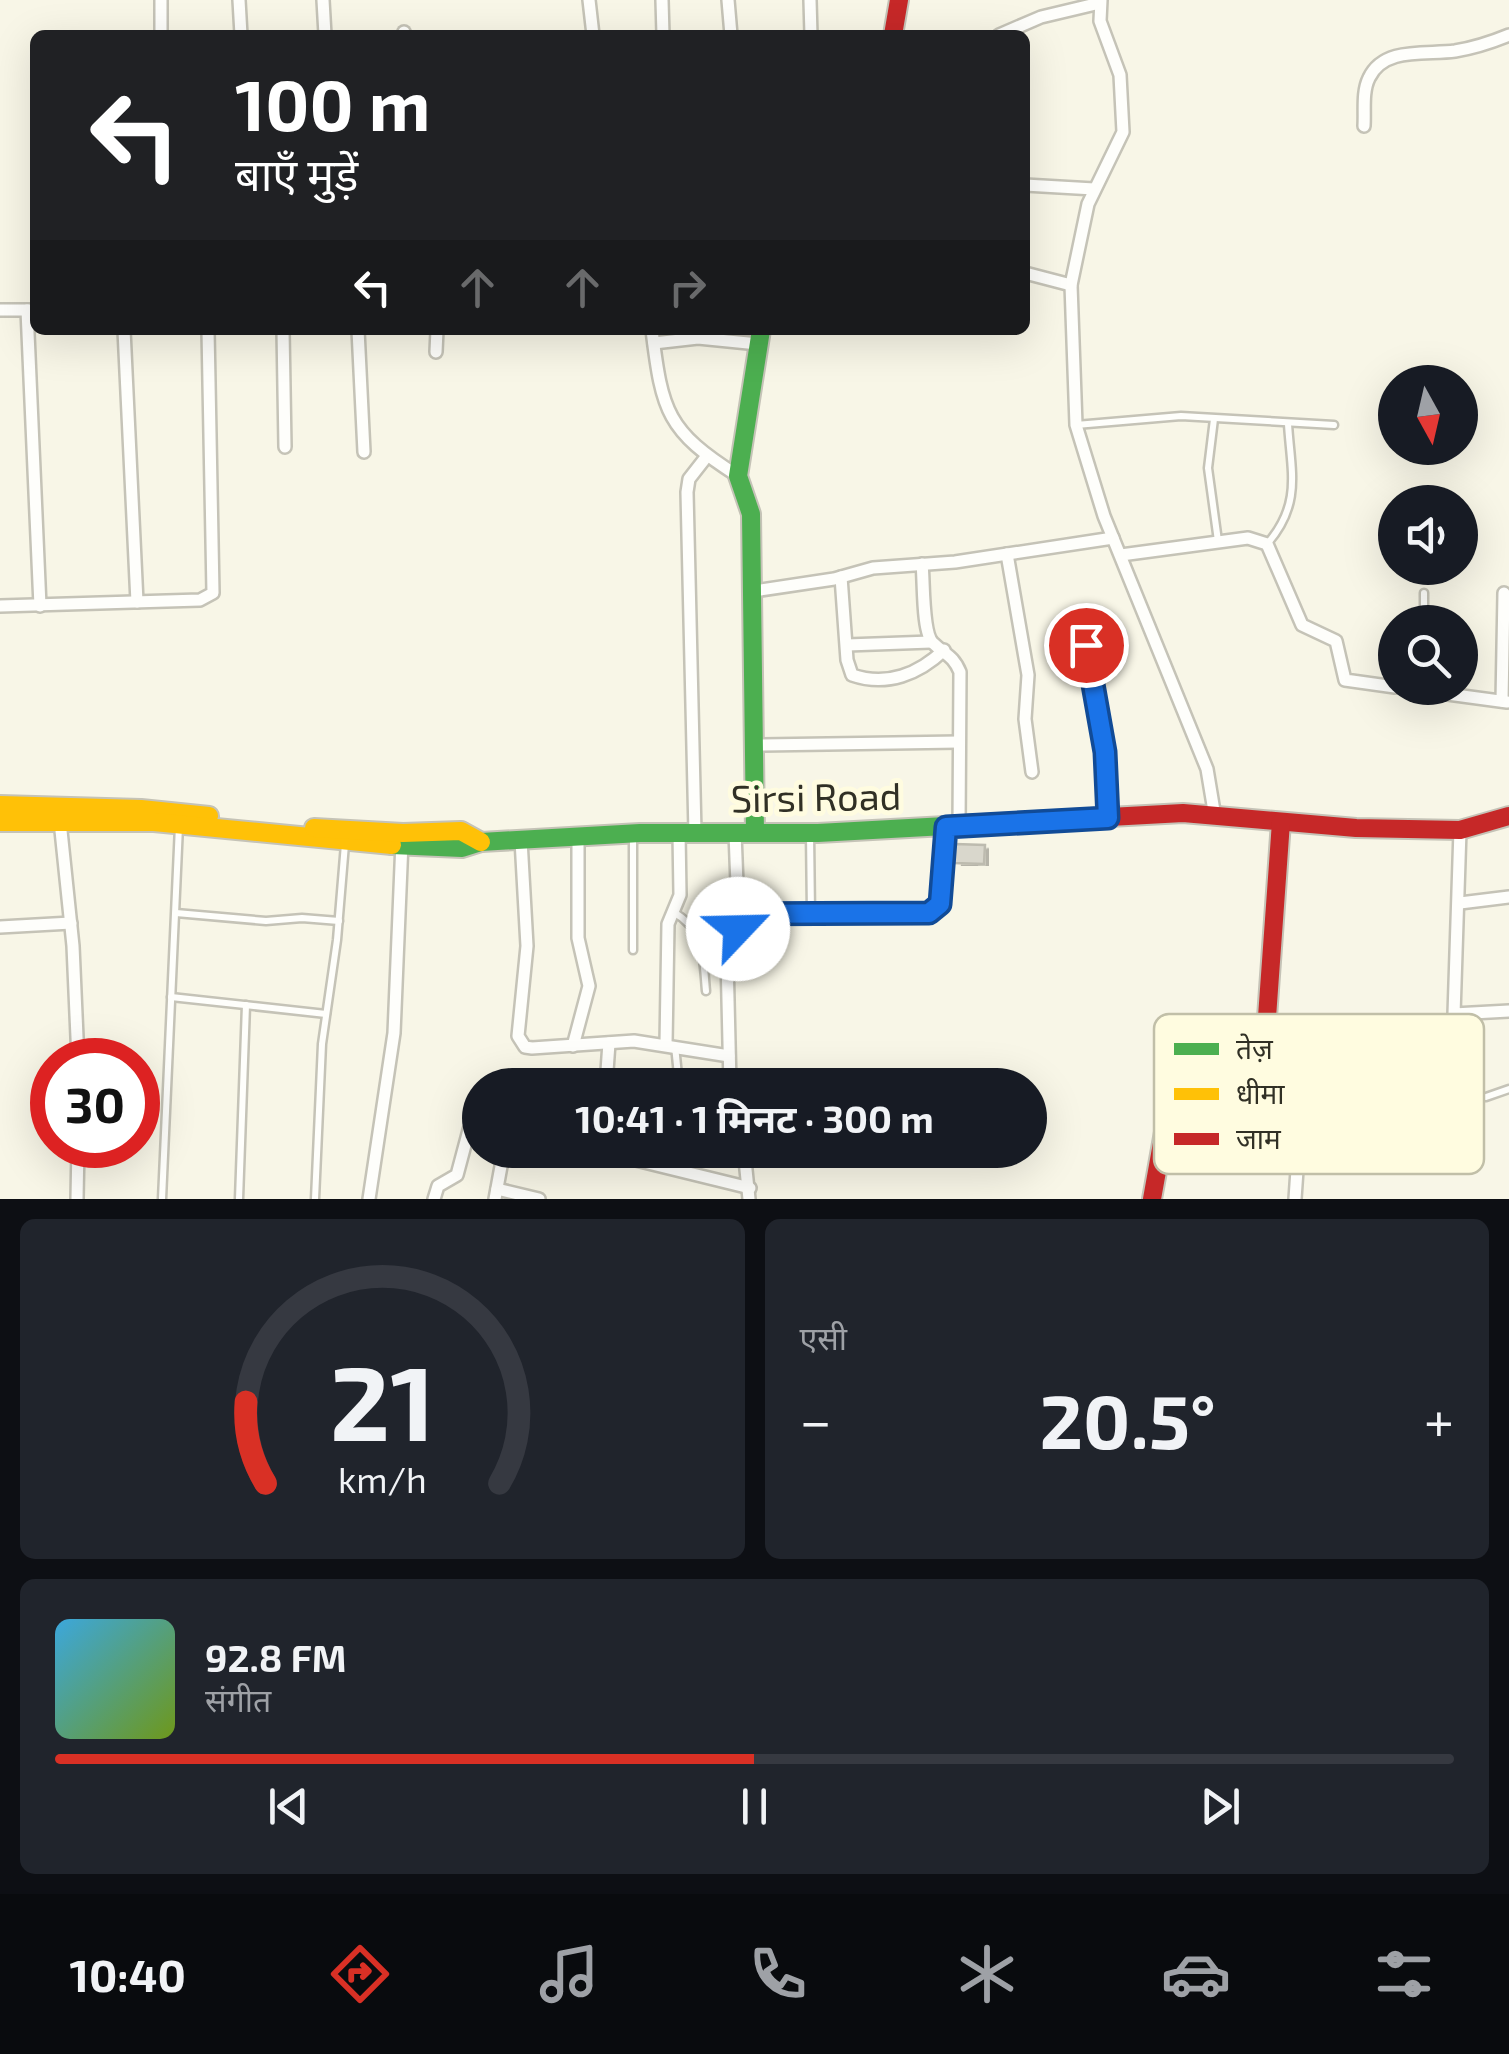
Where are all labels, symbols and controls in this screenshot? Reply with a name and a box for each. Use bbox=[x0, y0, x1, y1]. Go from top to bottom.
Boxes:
text: 100 m bbox=[235, 61, 430, 145]
icon: left bbox=[70, 70, 200, 200]
text: बाएँ मुड़ें bbox=[235, 146, 358, 200]
icon: left bbox=[345, 260, 400, 315]
icon: ahead bbox=[450, 260, 505, 315]
icon: ahead bbox=[555, 260, 610, 315]
icon: right bbox=[660, 260, 715, 315]
north arrow bbox=[1378, 365, 1478, 465]
map controls bbox=[1378, 365, 1478, 705]
button: sound bbox=[1378, 485, 1478, 585]
pin bbox=[1044, 603, 1129, 688]
button: search bbox=[1378, 605, 1478, 705]
icon: arrive bbox=[1059, 618, 1114, 673]
street label: Sirsi Road bbox=[730, 772, 902, 820]
position arrow bbox=[686, 877, 790, 981]
legend bbox=[1154, 1014, 1484, 1174]
text: तेज़ bbox=[1236, 1031, 1274, 1065]
speed limit sign: 30 bbox=[30, 1038, 160, 1168]
text: धीमा bbox=[1236, 1076, 1285, 1110]
text: 10:41 · 1 मिनट · 300 m bbox=[575, 1095, 934, 1141]
text: जाम bbox=[1236, 1121, 1282, 1155]
text: एसी bbox=[800, 1318, 847, 1356]
text: 21 bbox=[330, 1337, 435, 1462]
text: 20.5° bbox=[1039, 1374, 1216, 1464]
text: − bbox=[800, 1386, 832, 1452]
text: + bbox=[1424, 1386, 1454, 1452]
text: km/h bbox=[338, 1457, 427, 1500]
text: 92.8 FM bbox=[205, 1634, 347, 1680]
text: संगीत bbox=[205, 1680, 271, 1718]
icon: previous bbox=[261, 1779, 316, 1834]
icon: pause bbox=[727, 1779, 782, 1834]
icon: next bbox=[1193, 1779, 1248, 1834]
icon: directions bbox=[325, 1939, 395, 2009]
icon: music bbox=[534, 1939, 604, 2009]
icon: phone bbox=[743, 1939, 813, 2009]
icon: climate bbox=[952, 1939, 1022, 2009]
icon: car bbox=[1161, 1939, 1231, 2009]
icon: filters bbox=[1369, 1939, 1439, 2009]
text: 10:40 bbox=[69, 1947, 186, 2001]

